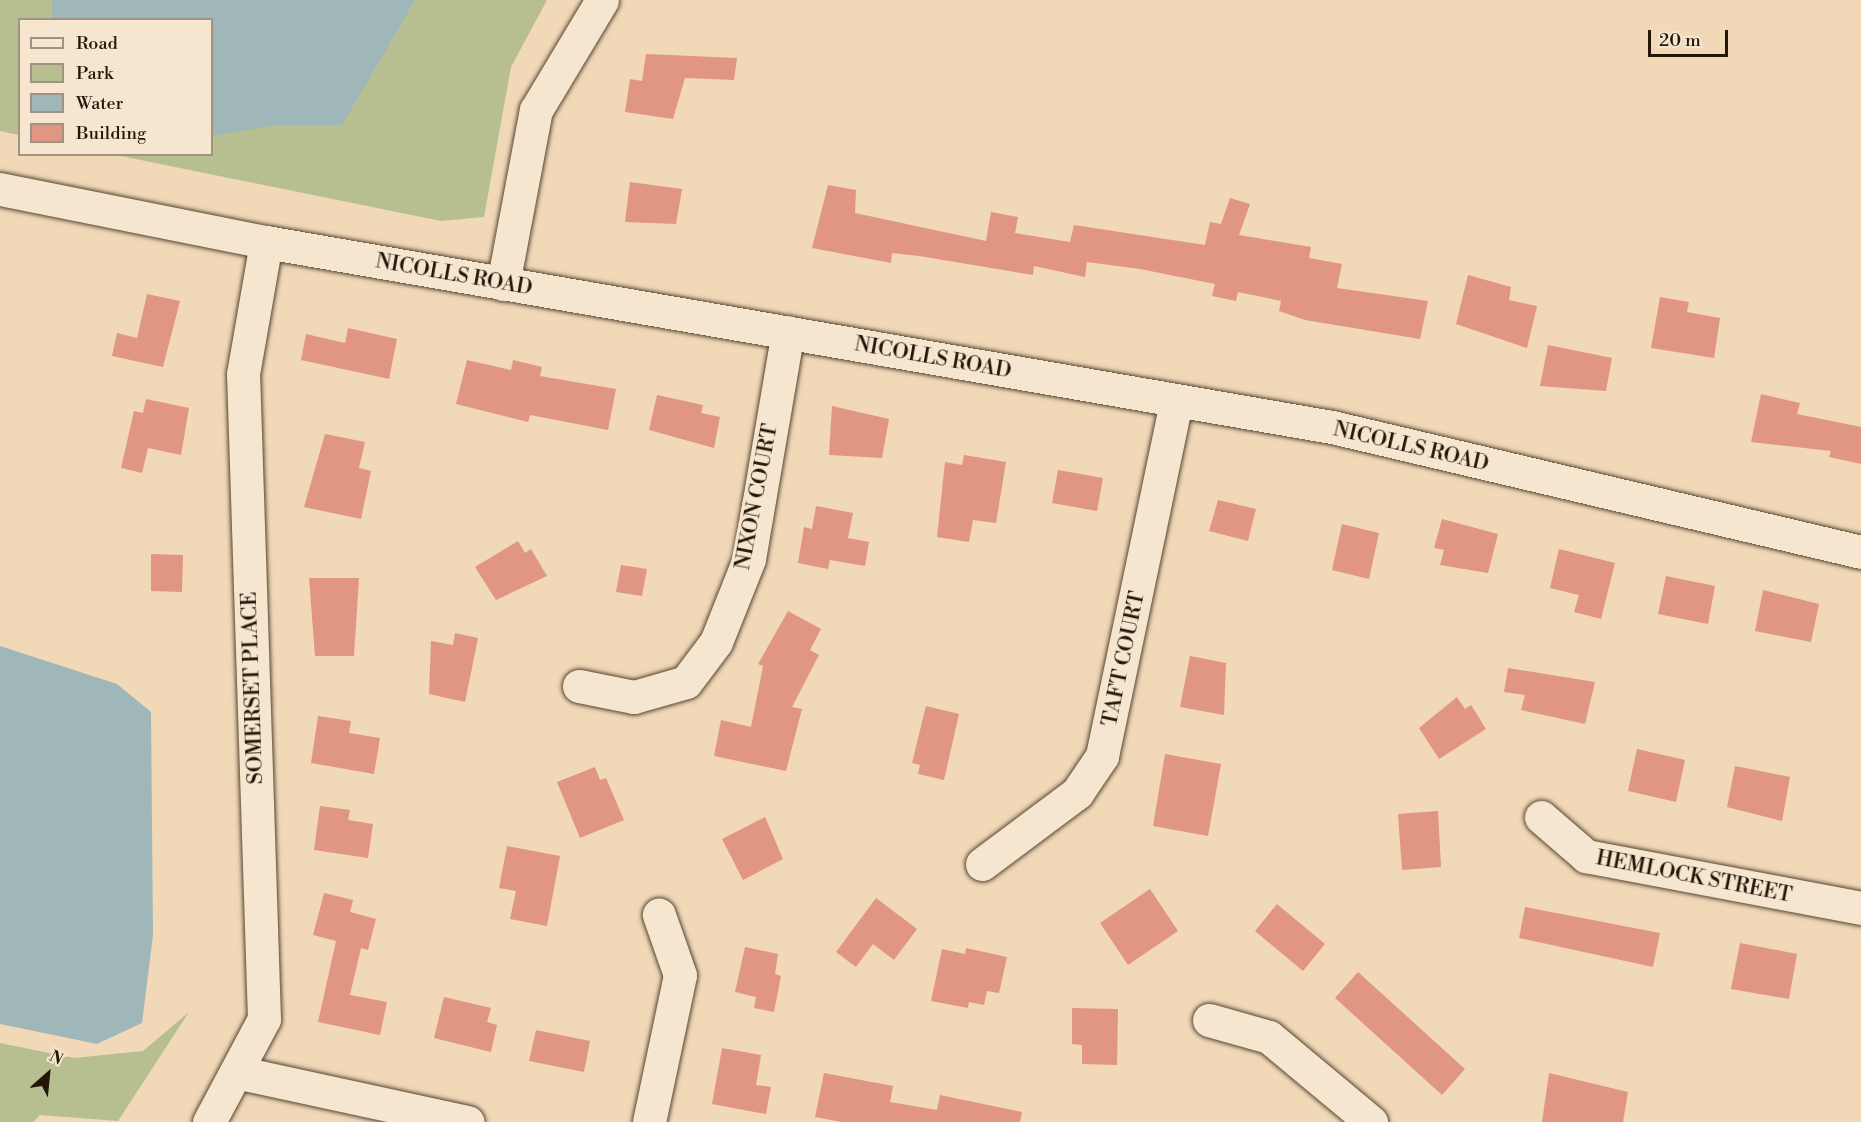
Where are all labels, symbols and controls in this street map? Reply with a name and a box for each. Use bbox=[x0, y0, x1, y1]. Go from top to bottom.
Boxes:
legend bbox=[18, 18, 213, 156]
scale bar bbox=[1651, 18, 1730, 56]
text: 20 m bbox=[1659, 29, 1701, 52]
text: Road bbox=[76, 32, 118, 55]
text: Park bbox=[76, 62, 113, 85]
text: Water bbox=[76, 92, 123, 115]
text: Building bbox=[76, 122, 146, 145]
street label: NICOLLS ROAD bbox=[374, 249, 534, 301]
street label: NICOLLS ROAD bbox=[853, 332, 1013, 384]
street label: NICOLLS ROAD bbox=[1331, 417, 1491, 477]
street label: NIXON COURT bbox=[730, 422, 784, 572]
street label: TAFT COURT bbox=[1097, 589, 1151, 729]
street label: SOMERSET PLACE bbox=[237, 591, 269, 785]
street label: HEMLOCK STREET bbox=[1594, 846, 1794, 908]
north arrow bbox=[18, 1044, 78, 1104]
text: N bbox=[46, 1046, 66, 1070]

